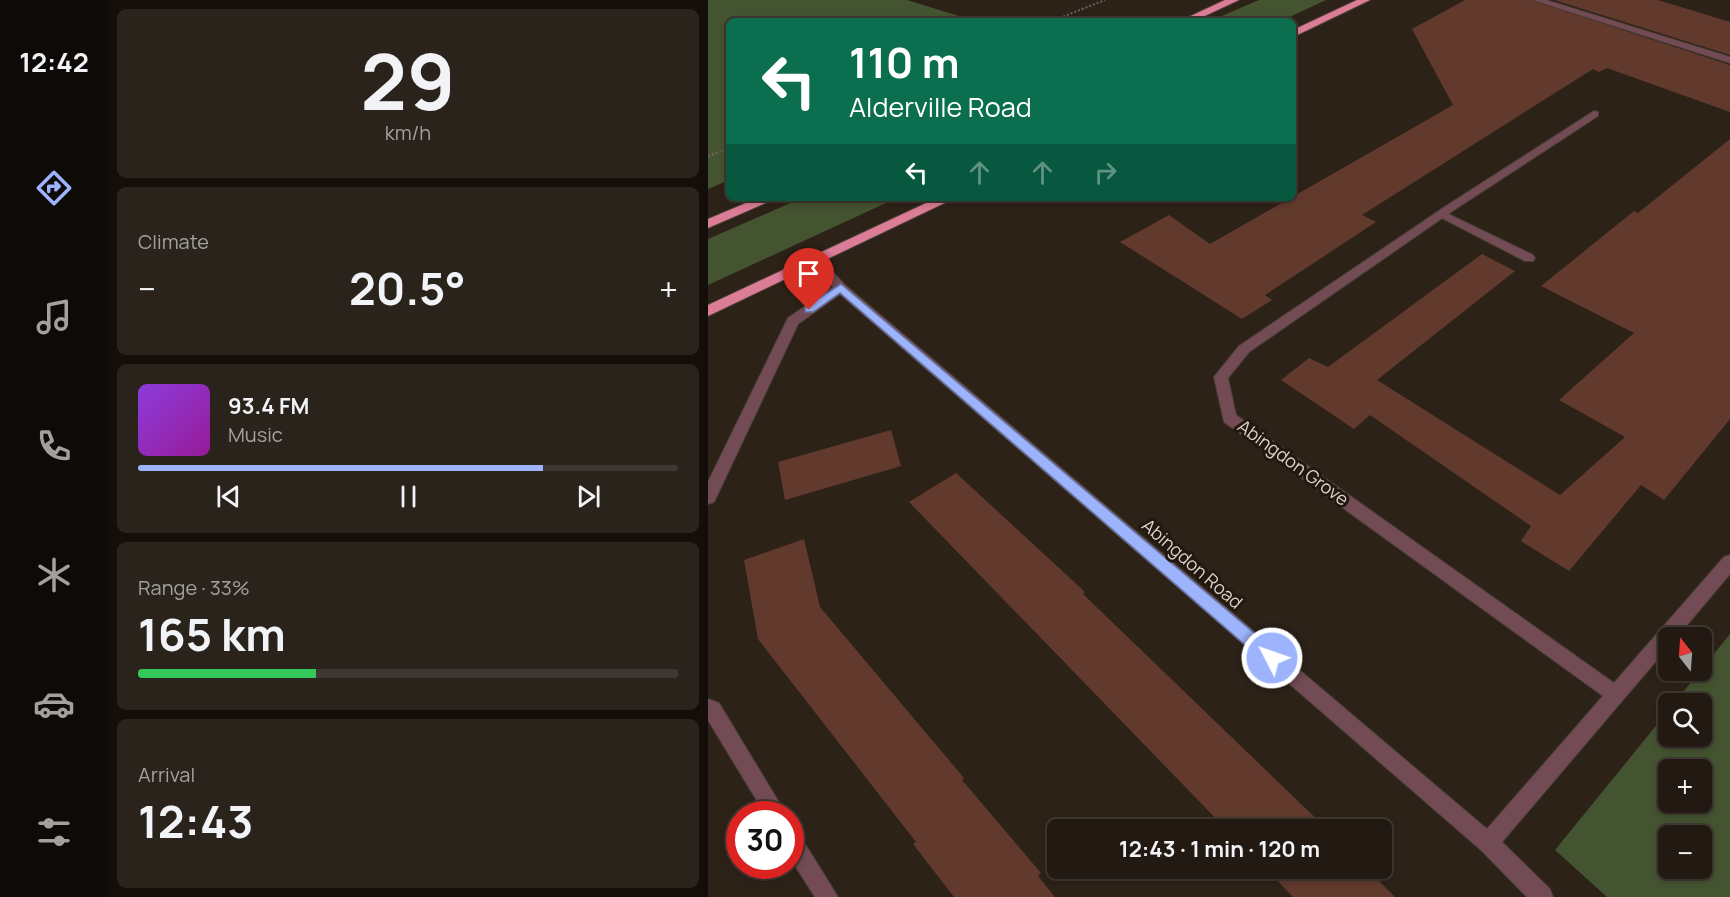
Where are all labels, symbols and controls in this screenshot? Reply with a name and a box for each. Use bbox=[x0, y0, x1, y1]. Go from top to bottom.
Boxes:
text: 29 bbox=[361, 27, 455, 133]
text: 110 m bbox=[849, 33, 960, 91]
icon: left bbox=[750, 42, 828, 120]
text: 12:42 bbox=[19, 43, 89, 80]
text: Alderville Road bbox=[849, 88, 1032, 125]
text: km/h bbox=[385, 119, 431, 146]
icon: left bbox=[900, 156, 933, 189]
icon: ahead bbox=[963, 156, 996, 189]
icon: ahead bbox=[1026, 156, 1059, 189]
icon: right bbox=[1089, 156, 1122, 189]
icon: directions bbox=[33, 167, 75, 209]
text: Climate bbox=[138, 228, 209, 255]
pin bbox=[783, 248, 834, 310]
text: 20.5° bbox=[349, 257, 466, 319]
icon: arrive bbox=[792, 257, 825, 290]
text: − bbox=[138, 266, 156, 311]
text: + bbox=[659, 266, 678, 311]
icon: music bbox=[33, 296, 75, 338]
text: 93.4 FM bbox=[228, 391, 309, 421]
street label: Abingdon Grove bbox=[1233, 414, 1354, 511]
text: Music bbox=[228, 421, 283, 448]
icon: phone bbox=[33, 425, 75, 467]
icon: previous bbox=[212, 480, 245, 513]
icon: pause bbox=[392, 480, 425, 513]
icon: next bbox=[572, 480, 605, 513]
street label: Abingdon Road bbox=[1137, 513, 1248, 614]
icon: climate bbox=[33, 554, 75, 596]
text: Range · 33% bbox=[138, 574, 250, 601]
text: 165 km bbox=[138, 603, 286, 665]
position arrow bbox=[1240, 626, 1304, 690]
north arrow bbox=[1658, 627, 1712, 681]
map controls bbox=[1658, 627, 1712, 879]
icon: car bbox=[33, 683, 75, 725]
button: search bbox=[1658, 693, 1712, 747]
button: + bbox=[1658, 759, 1712, 813]
text: Arrival bbox=[138, 761, 195, 788]
text: 12:43 bbox=[138, 790, 253, 852]
speed limit sign: 30 bbox=[726, 801, 804, 879]
icon: filters bbox=[33, 811, 75, 853]
button: − bbox=[1658, 825, 1712, 879]
text: 12:43 · 1 min · 120 m bbox=[1119, 834, 1320, 864]

